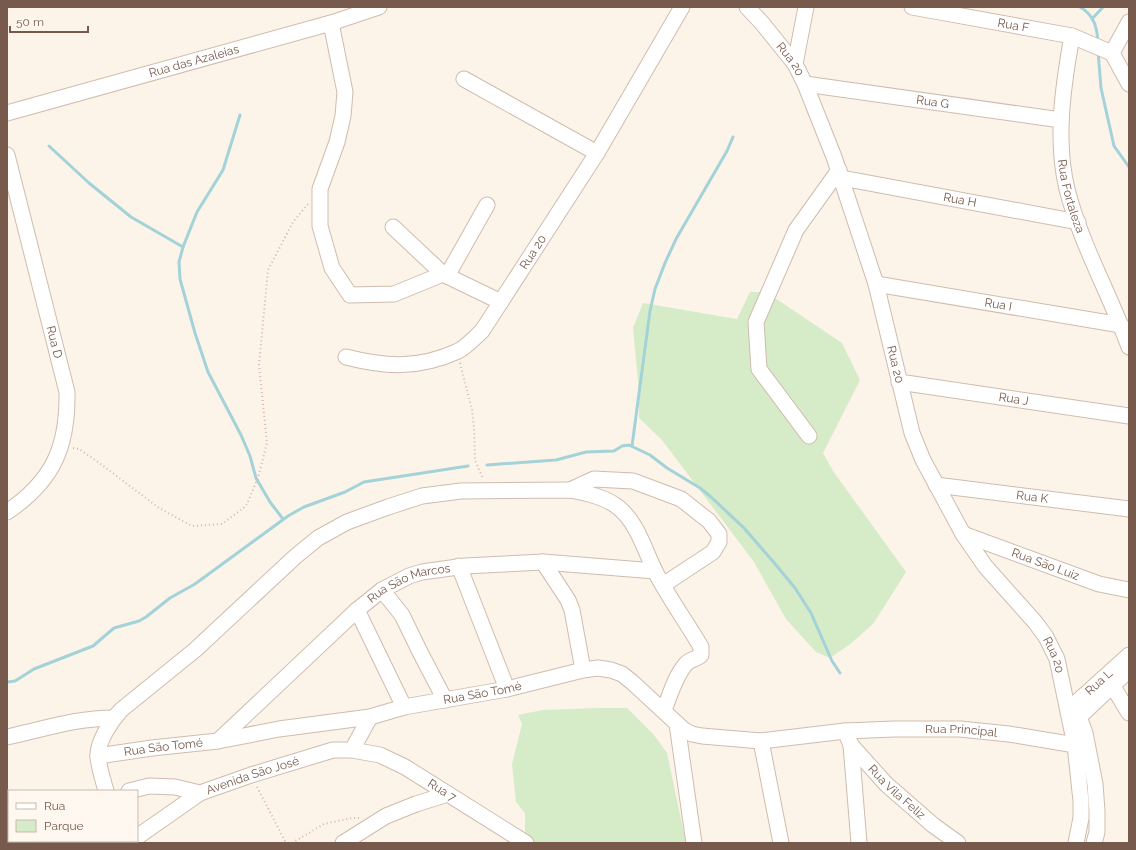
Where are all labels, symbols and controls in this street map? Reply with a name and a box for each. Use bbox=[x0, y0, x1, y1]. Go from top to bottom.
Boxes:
scale bar bbox=[10, 8, 88, 34]
text: 50 m bbox=[16, 15, 44, 29]
street label: Rua F bbox=[997, 16, 1030, 35]
street label: Rua 20 bbox=[773, 40, 807, 78]
street label: Rua das Azaleias bbox=[147, 42, 241, 80]
street label: Rua G bbox=[915, 93, 950, 111]
street label: Rua Fortaleza bbox=[1055, 159, 1087, 235]
street label: Rua H bbox=[942, 190, 978, 210]
street label: Rua 20 bbox=[517, 232, 549, 272]
street label: Rua I bbox=[984, 295, 1013, 314]
street label: Rua D bbox=[44, 324, 65, 360]
street label: Rua 20 bbox=[884, 344, 907, 385]
street label: Rua J bbox=[998, 390, 1030, 408]
street label: Rua K bbox=[1015, 488, 1049, 506]
street label: Rua São Luiz bbox=[1010, 546, 1082, 583]
street label: Rua São Marcos bbox=[365, 561, 451, 606]
street label: Rua 20 bbox=[1040, 634, 1067, 674]
street label: Rua L bbox=[1082, 667, 1115, 698]
street label: Rua São Tomé bbox=[442, 679, 523, 707]
street label: Rua Principal bbox=[925, 722, 999, 740]
street label: Rua São Tomé bbox=[123, 736, 204, 759]
street label: Avenida São José bbox=[204, 754, 301, 797]
street label: Rua Vila Feliz bbox=[865, 762, 928, 822]
street label: Rua 7 bbox=[425, 776, 459, 805]
legend bbox=[8, 790, 138, 842]
text: Rua bbox=[44, 799, 65, 813]
text: Parque bbox=[44, 819, 84, 833]

